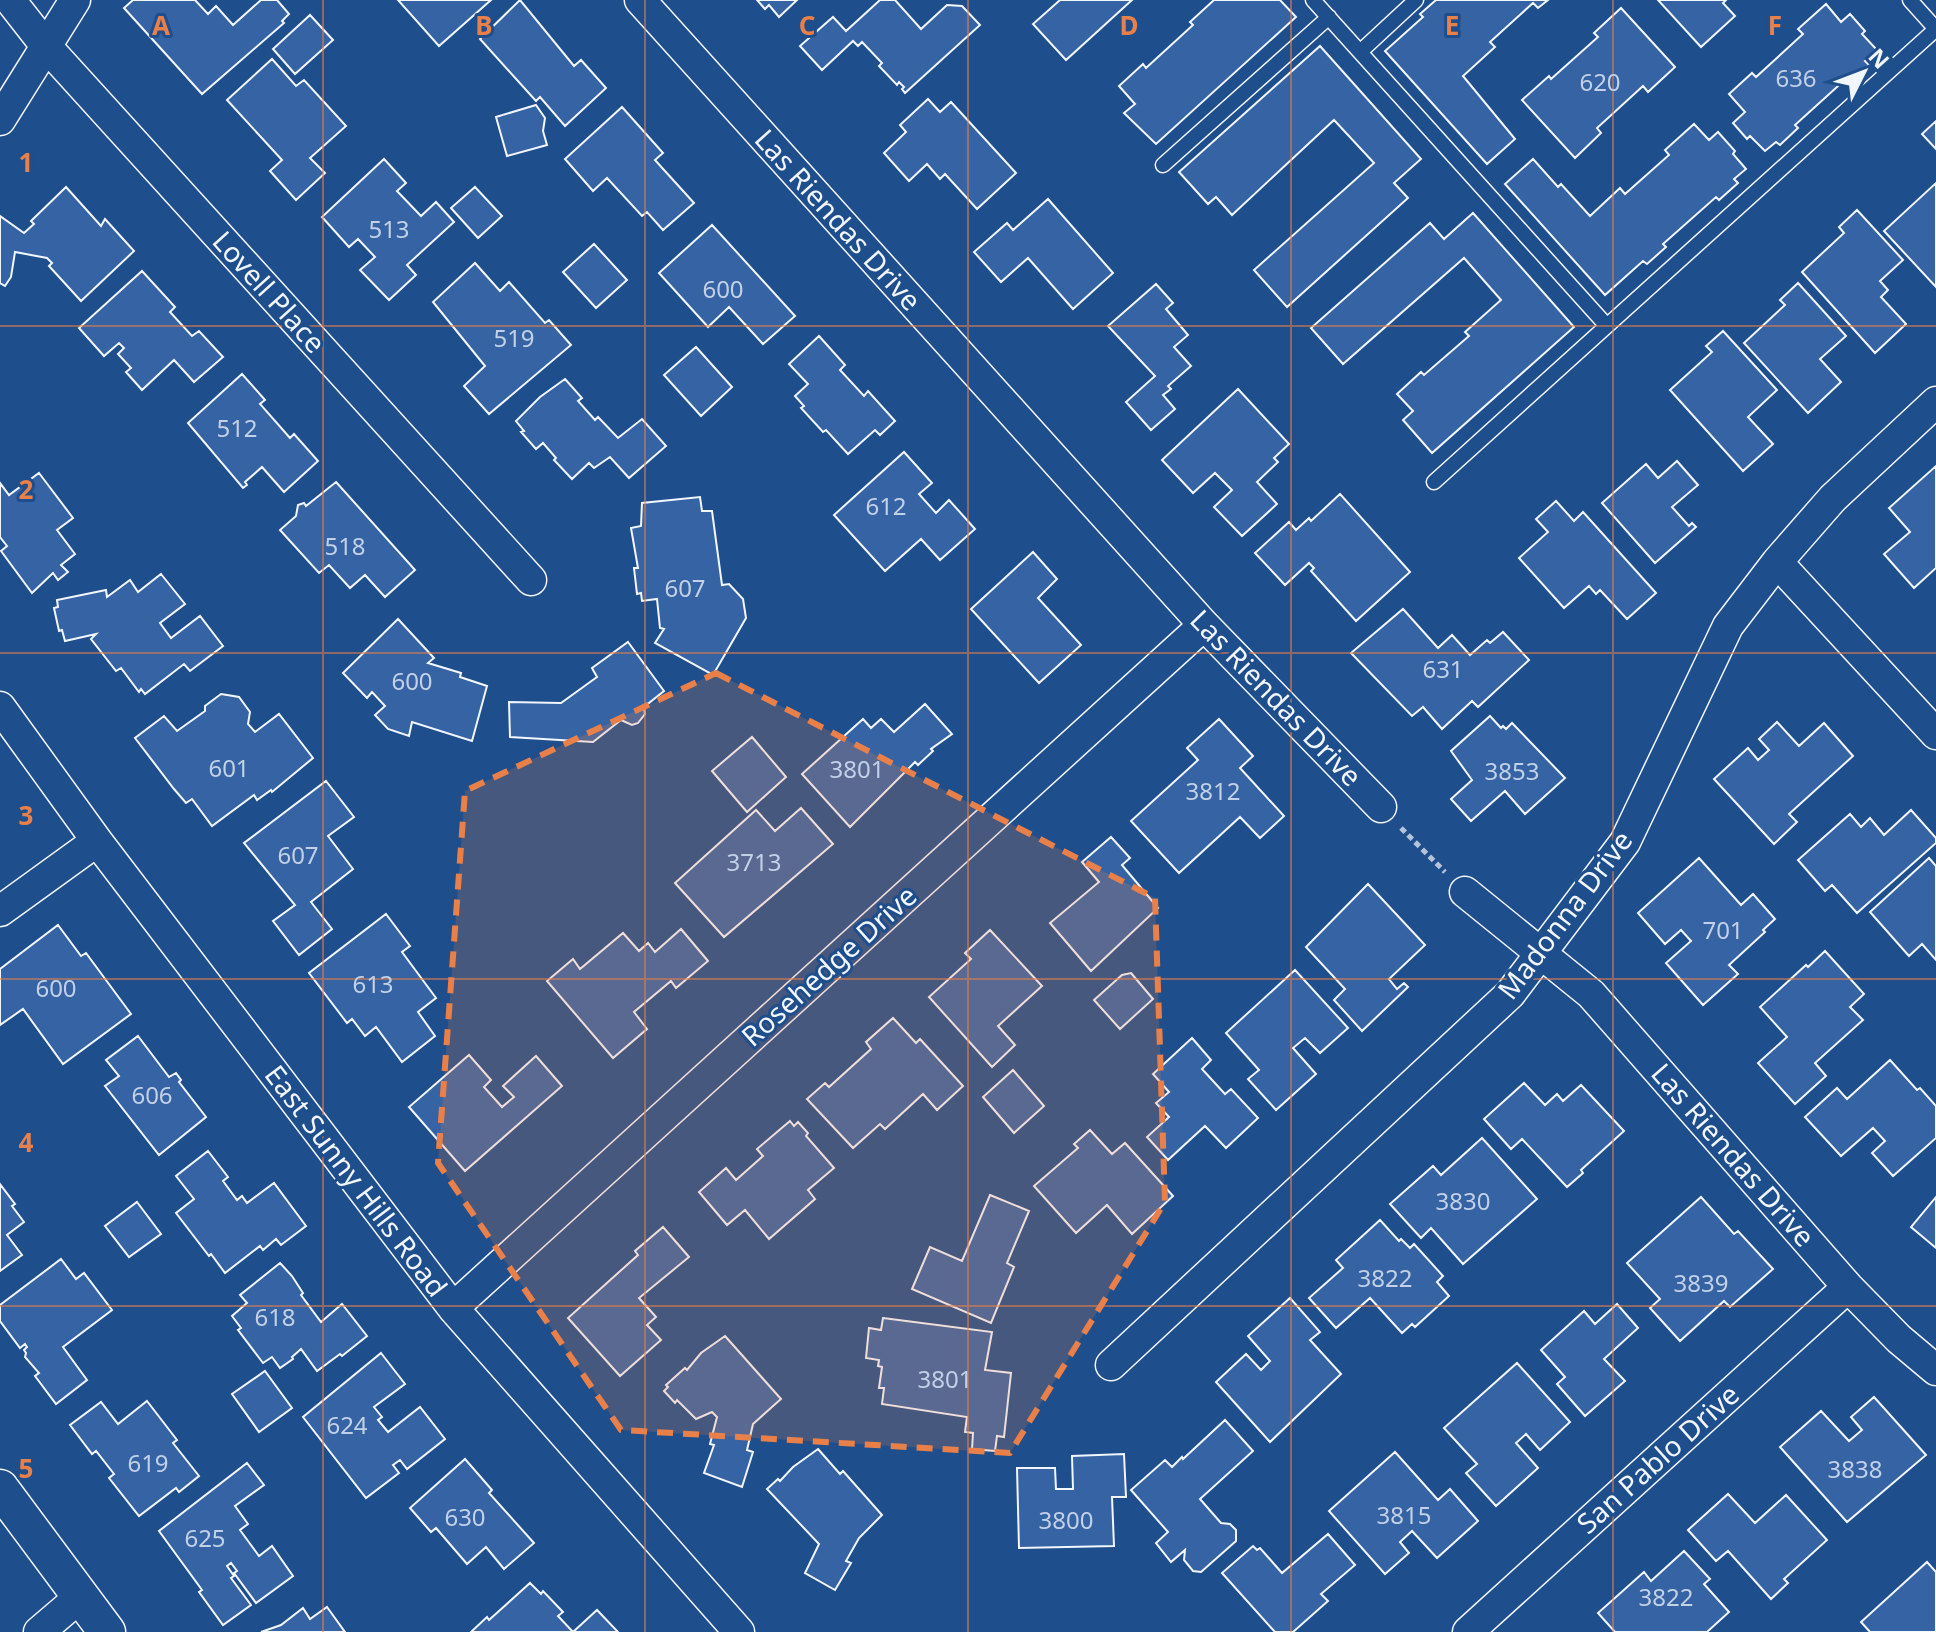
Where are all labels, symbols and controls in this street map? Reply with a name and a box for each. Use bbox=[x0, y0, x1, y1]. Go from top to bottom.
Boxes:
text: A bbox=[152, 7, 170, 43]
text: B bbox=[475, 7, 493, 43]
text: C bbox=[799, 7, 815, 43]
text: D bbox=[1119, 7, 1139, 43]
text: E bbox=[1445, 7, 1459, 43]
text: F bbox=[1768, 7, 1782, 43]
north arrow bbox=[1824, 32, 1904, 112]
text: N bbox=[1862, 41, 1897, 75]
house number: 636 bbox=[1775, 61, 1817, 94]
house number: 620 bbox=[1579, 65, 1621, 98]
street label: Las Riendas Drive bbox=[747, 121, 930, 318]
text: 1 bbox=[19, 144, 33, 180]
house number: 513 bbox=[368, 212, 410, 245]
street label: Lovell Place bbox=[205, 222, 335, 360]
house number: 600 bbox=[702, 272, 744, 305]
house number: 519 bbox=[493, 321, 535, 354]
house number: 512 bbox=[216, 411, 258, 444]
text: 2 bbox=[19, 471, 34, 507]
house number: 612 bbox=[865, 489, 907, 522]
house number: 518 bbox=[324, 529, 366, 562]
house number: 607 bbox=[664, 571, 706, 604]
street label: Las Riendas Drive bbox=[1183, 601, 1371, 794]
house number: 631 bbox=[1422, 652, 1464, 685]
house number: 600 bbox=[391, 664, 433, 697]
house number: 601 bbox=[208, 751, 250, 784]
house number: 3801 bbox=[830, 752, 884, 785]
house number: 3853 bbox=[1485, 754, 1539, 787]
house number: 3812 bbox=[1186, 774, 1240, 807]
text: 3 bbox=[19, 797, 33, 833]
street label: Madonna Drive bbox=[1488, 822, 1640, 1007]
house number: 607 bbox=[277, 838, 319, 871]
house number: 3713 bbox=[727, 845, 781, 878]
street label: Rosehedge Drive bbox=[733, 876, 924, 1054]
house number: 701 bbox=[1702, 913, 1744, 946]
house number: 613 bbox=[352, 967, 394, 1000]
house number: 600 bbox=[35, 971, 77, 1004]
street label: Las Riendas Drive bbox=[1643, 1054, 1824, 1254]
street label: East Sunny Hills Road bbox=[257, 1057, 457, 1304]
house number: 606 bbox=[131, 1078, 173, 1111]
text: 4 bbox=[19, 1124, 34, 1160]
house number: 3830 bbox=[1436, 1184, 1490, 1217]
house number: 3822 bbox=[1358, 1261, 1412, 1294]
house number: 3839 bbox=[1674, 1266, 1728, 1299]
house number: 618 bbox=[254, 1300, 296, 1333]
house number: 3801 bbox=[918, 1362, 972, 1395]
street label: San Pablo Drive bbox=[1568, 1375, 1747, 1541]
house number: 624 bbox=[326, 1408, 368, 1441]
house number: 619 bbox=[127, 1446, 169, 1479]
text: 5 bbox=[19, 1450, 33, 1486]
house number: 3838 bbox=[1828, 1452, 1882, 1485]
house number: 3815 bbox=[1377, 1498, 1431, 1531]
house number: 630 bbox=[444, 1500, 486, 1533]
house number: 3800 bbox=[1039, 1503, 1093, 1536]
house number: 625 bbox=[184, 1521, 226, 1554]
house number: 3822 bbox=[1639, 1580, 1693, 1613]

